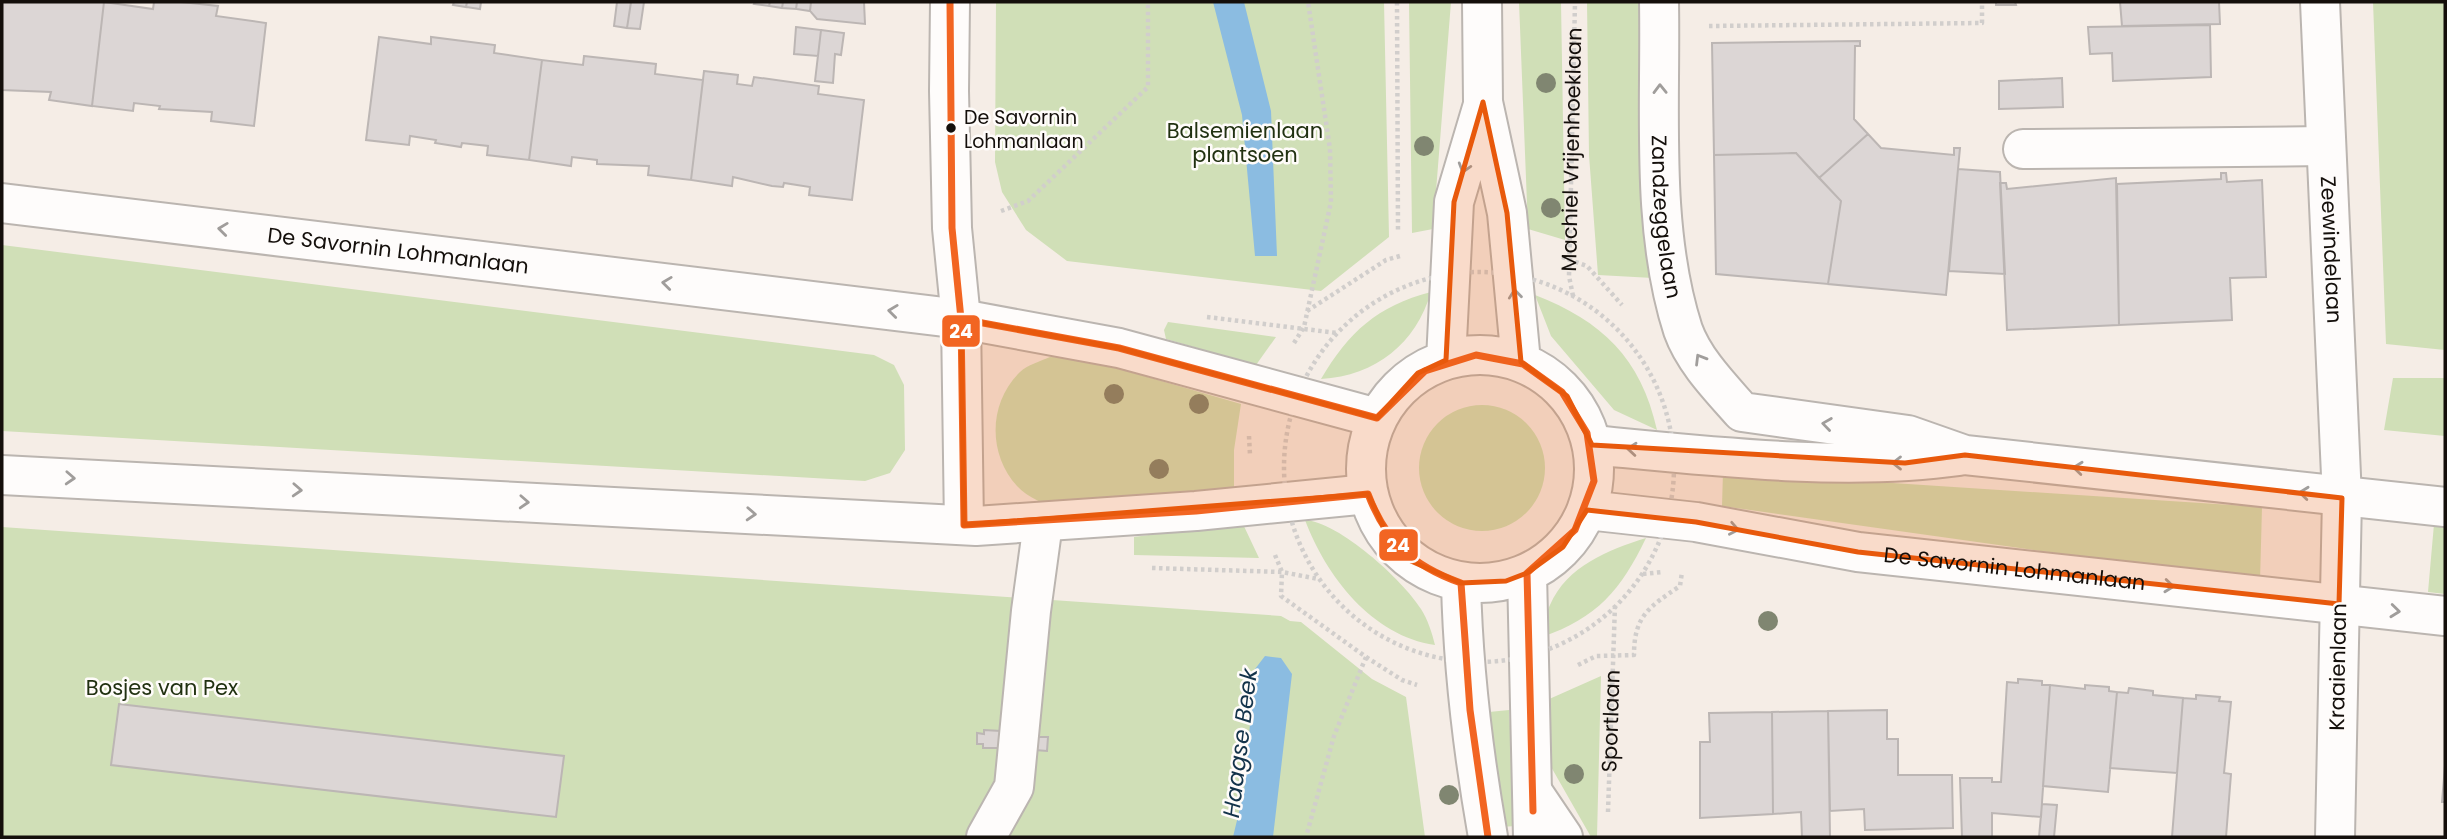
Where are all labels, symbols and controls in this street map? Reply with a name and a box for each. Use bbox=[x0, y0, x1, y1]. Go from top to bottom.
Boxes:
street label: Machiel Vrijenhoeklaan bbox=[1554, 27, 1588, 272]
one-way arrow bbox=[1652, 83, 1668, 94]
place label: De Savornin Lohmanlaan bbox=[964, 104, 1084, 155]
park label: Balsemienlaan plantsoen bbox=[1167, 116, 1323, 169]
marker: De Savornin Lohmanlaan bbox=[944, 121, 958, 135]
street label: Zandzeggelaan bbox=[1645, 135, 1689, 301]
one-way arrow bbox=[1457, 162, 1472, 174]
street label: Zeewindelaan bbox=[2314, 175, 2349, 324]
street label: De Savornin Lohmanlaan bbox=[266, 220, 531, 281]
one-way arrow bbox=[217, 222, 228, 237]
one-way arrow bbox=[661, 276, 673, 291]
one-way arrow bbox=[1507, 289, 1522, 300]
one-way arrow bbox=[887, 303, 899, 318]
line badge: 24 bbox=[941, 314, 981, 348]
text: 24 bbox=[949, 318, 973, 345]
one-way arrow bbox=[1695, 353, 1708, 366]
one-way arrow bbox=[1821, 416, 1833, 431]
one-way arrow bbox=[1626, 442, 1637, 457]
one-way arrow bbox=[1891, 455, 1902, 471]
one-way arrow bbox=[2072, 461, 2083, 476]
one-way arrow bbox=[65, 471, 76, 486]
one-way arrow bbox=[292, 483, 303, 498]
one-way arrow bbox=[2298, 486, 2310, 501]
one-way arrow bbox=[519, 495, 530, 510]
one-way arrow bbox=[746, 507, 757, 522]
one-way arrow bbox=[1728, 521, 1740, 536]
line badge: 24 bbox=[1378, 528, 1419, 562]
text: 24 bbox=[1386, 532, 1410, 559]
street label: De Savornin Lohmanlaan bbox=[1882, 540, 2147, 597]
one-way arrow bbox=[2164, 578, 2175, 593]
street label: Kraaienlaan bbox=[2322, 603, 2353, 731]
one-way arrow bbox=[2389, 603, 2401, 618]
water label: Haagse Beek bbox=[1215, 665, 1265, 819]
street label: Sportlaan bbox=[1594, 669, 1627, 773]
park label: Bosjes van Pex bbox=[86, 673, 238, 702]

